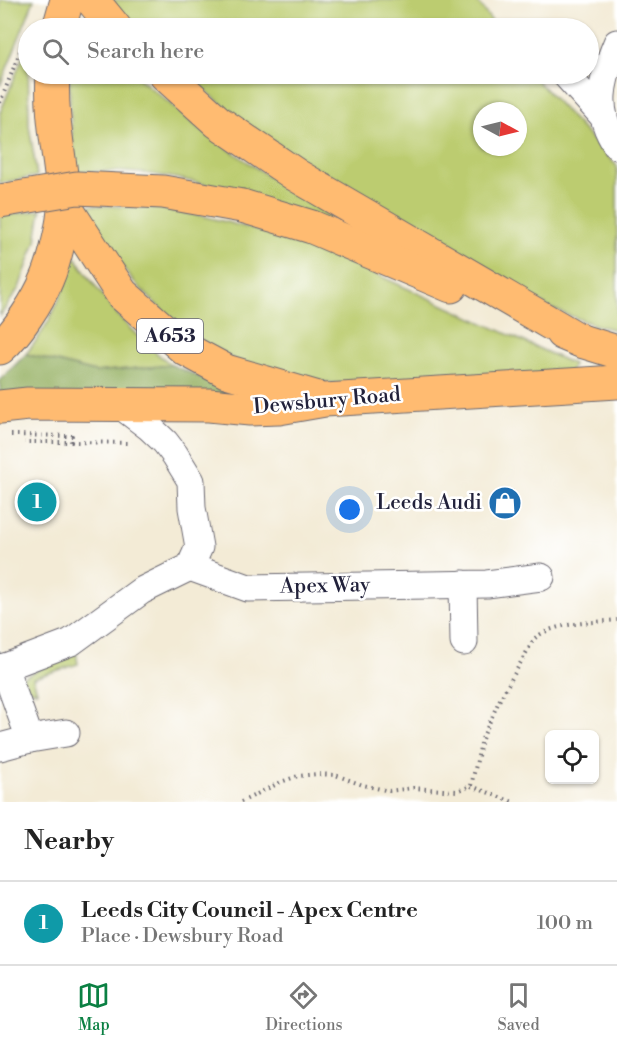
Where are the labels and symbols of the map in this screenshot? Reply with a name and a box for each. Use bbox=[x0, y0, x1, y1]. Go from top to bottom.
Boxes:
north arrow bbox=[473, 102, 527, 156]
road number: A653 bbox=[137, 319, 203, 353]
street label: Dewsbury Road bbox=[252, 382, 402, 420]
pin: 1 bbox=[18, 480, 57, 524]
shop icon: Leeds Audi bbox=[487, 485, 523, 521]
place label: Leeds Audi bbox=[376, 490, 482, 516]
your location bbox=[335, 495, 364, 524]
street label: Apex Way bbox=[279, 572, 371, 600]

